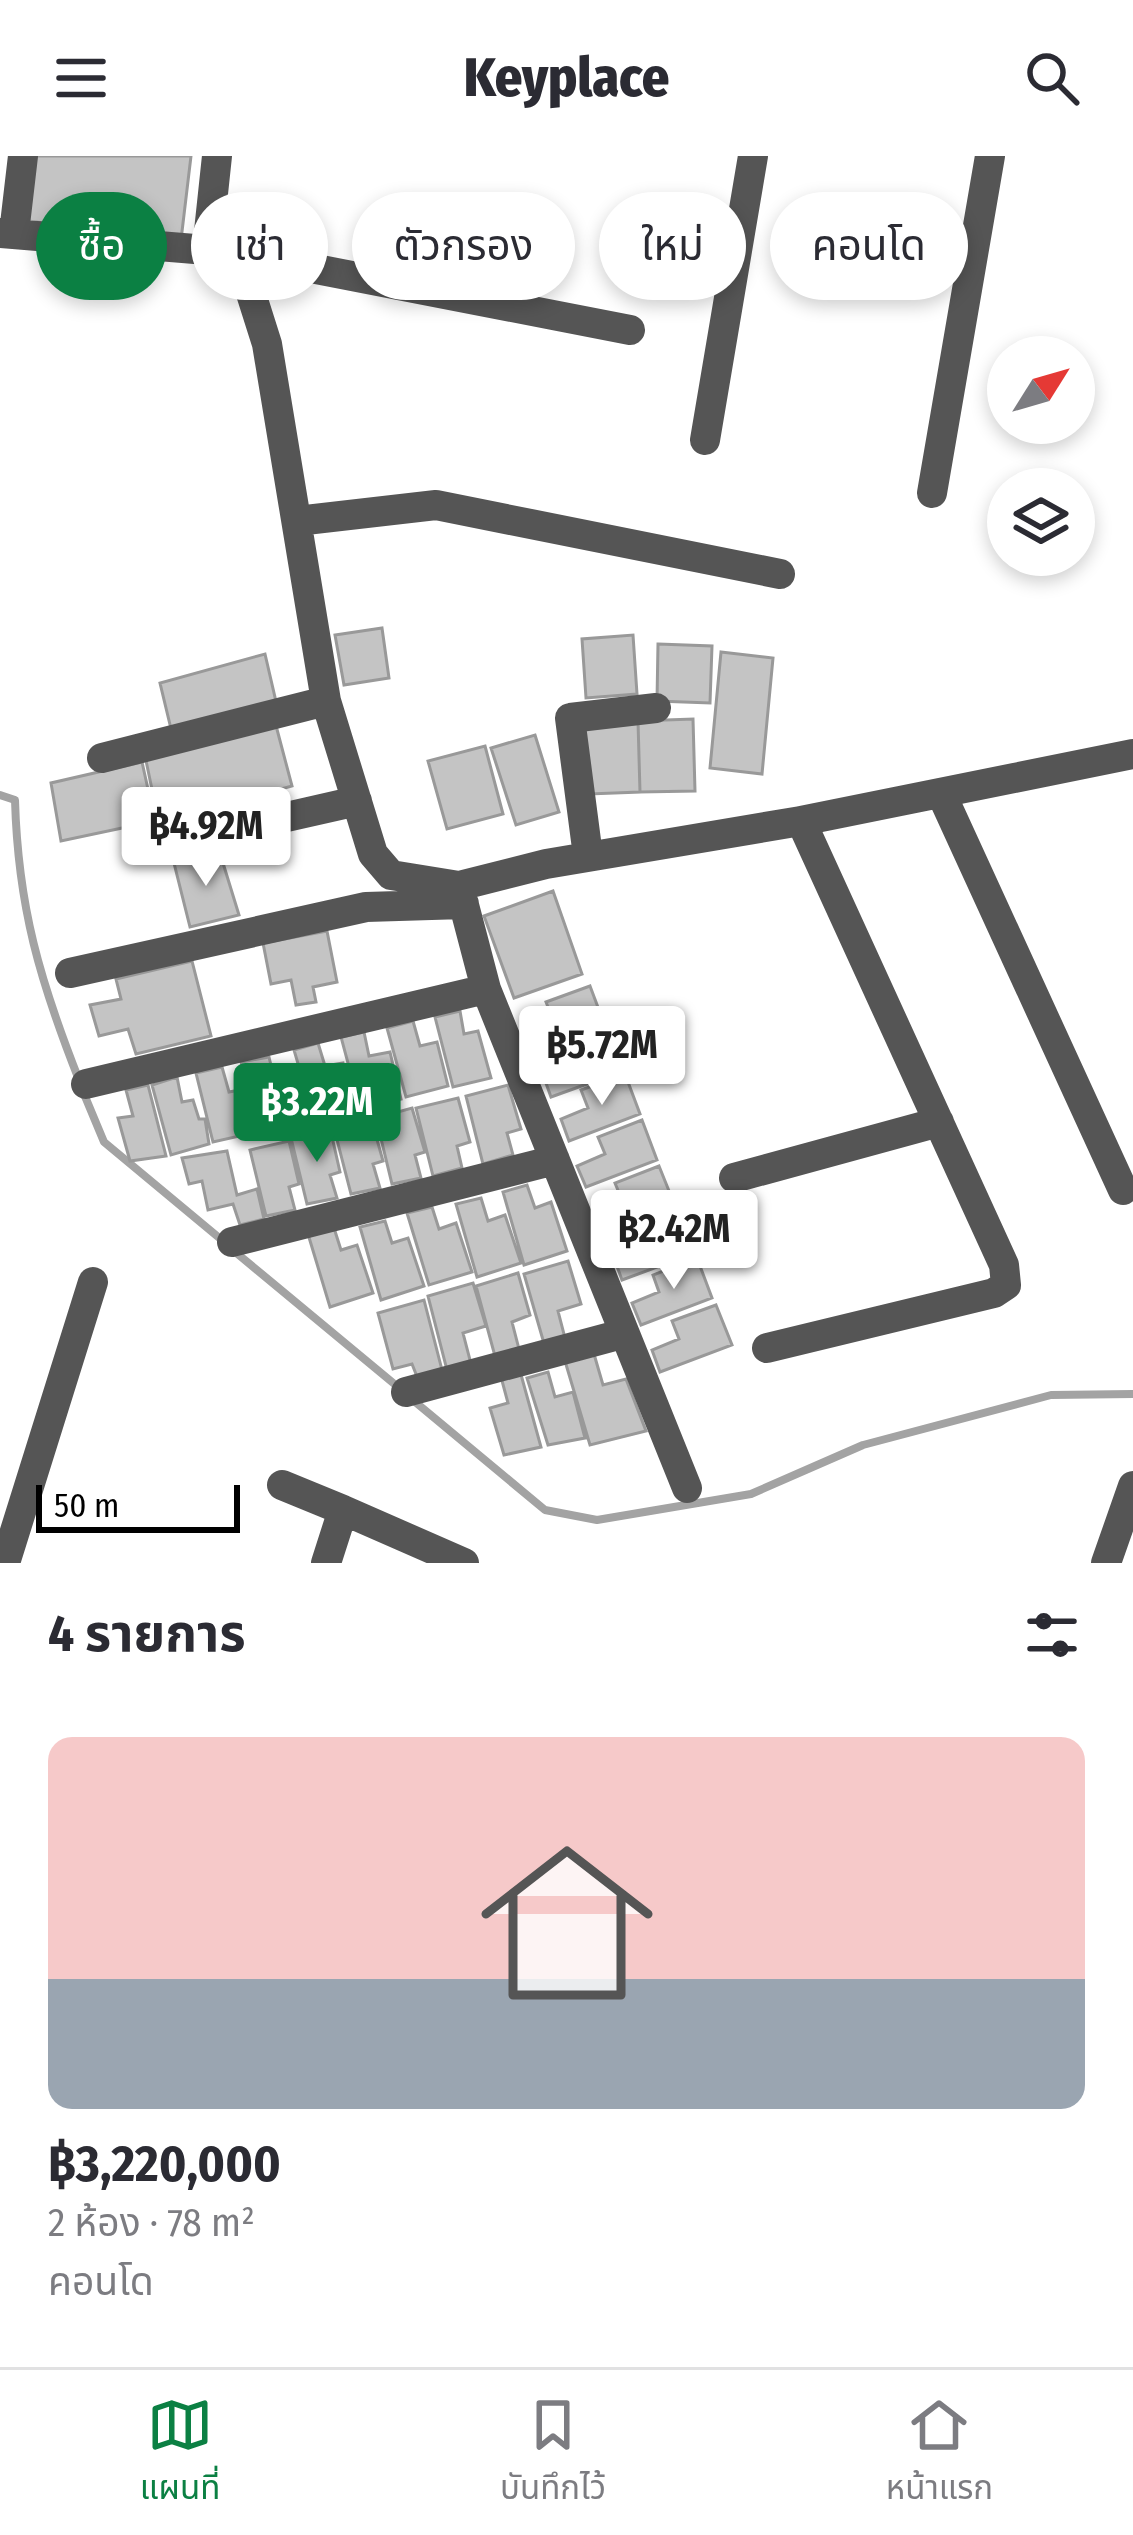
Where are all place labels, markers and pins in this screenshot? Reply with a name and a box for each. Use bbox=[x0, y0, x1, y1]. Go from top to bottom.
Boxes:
pin: ฿4.92M bbox=[108, 787, 304, 889]
pin: ฿5.72M bbox=[504, 1006, 700, 1108]
pin: ฿3.22M bbox=[219, 1063, 415, 1165]
pin: ฿2.42M bbox=[576, 1190, 772, 1292]

